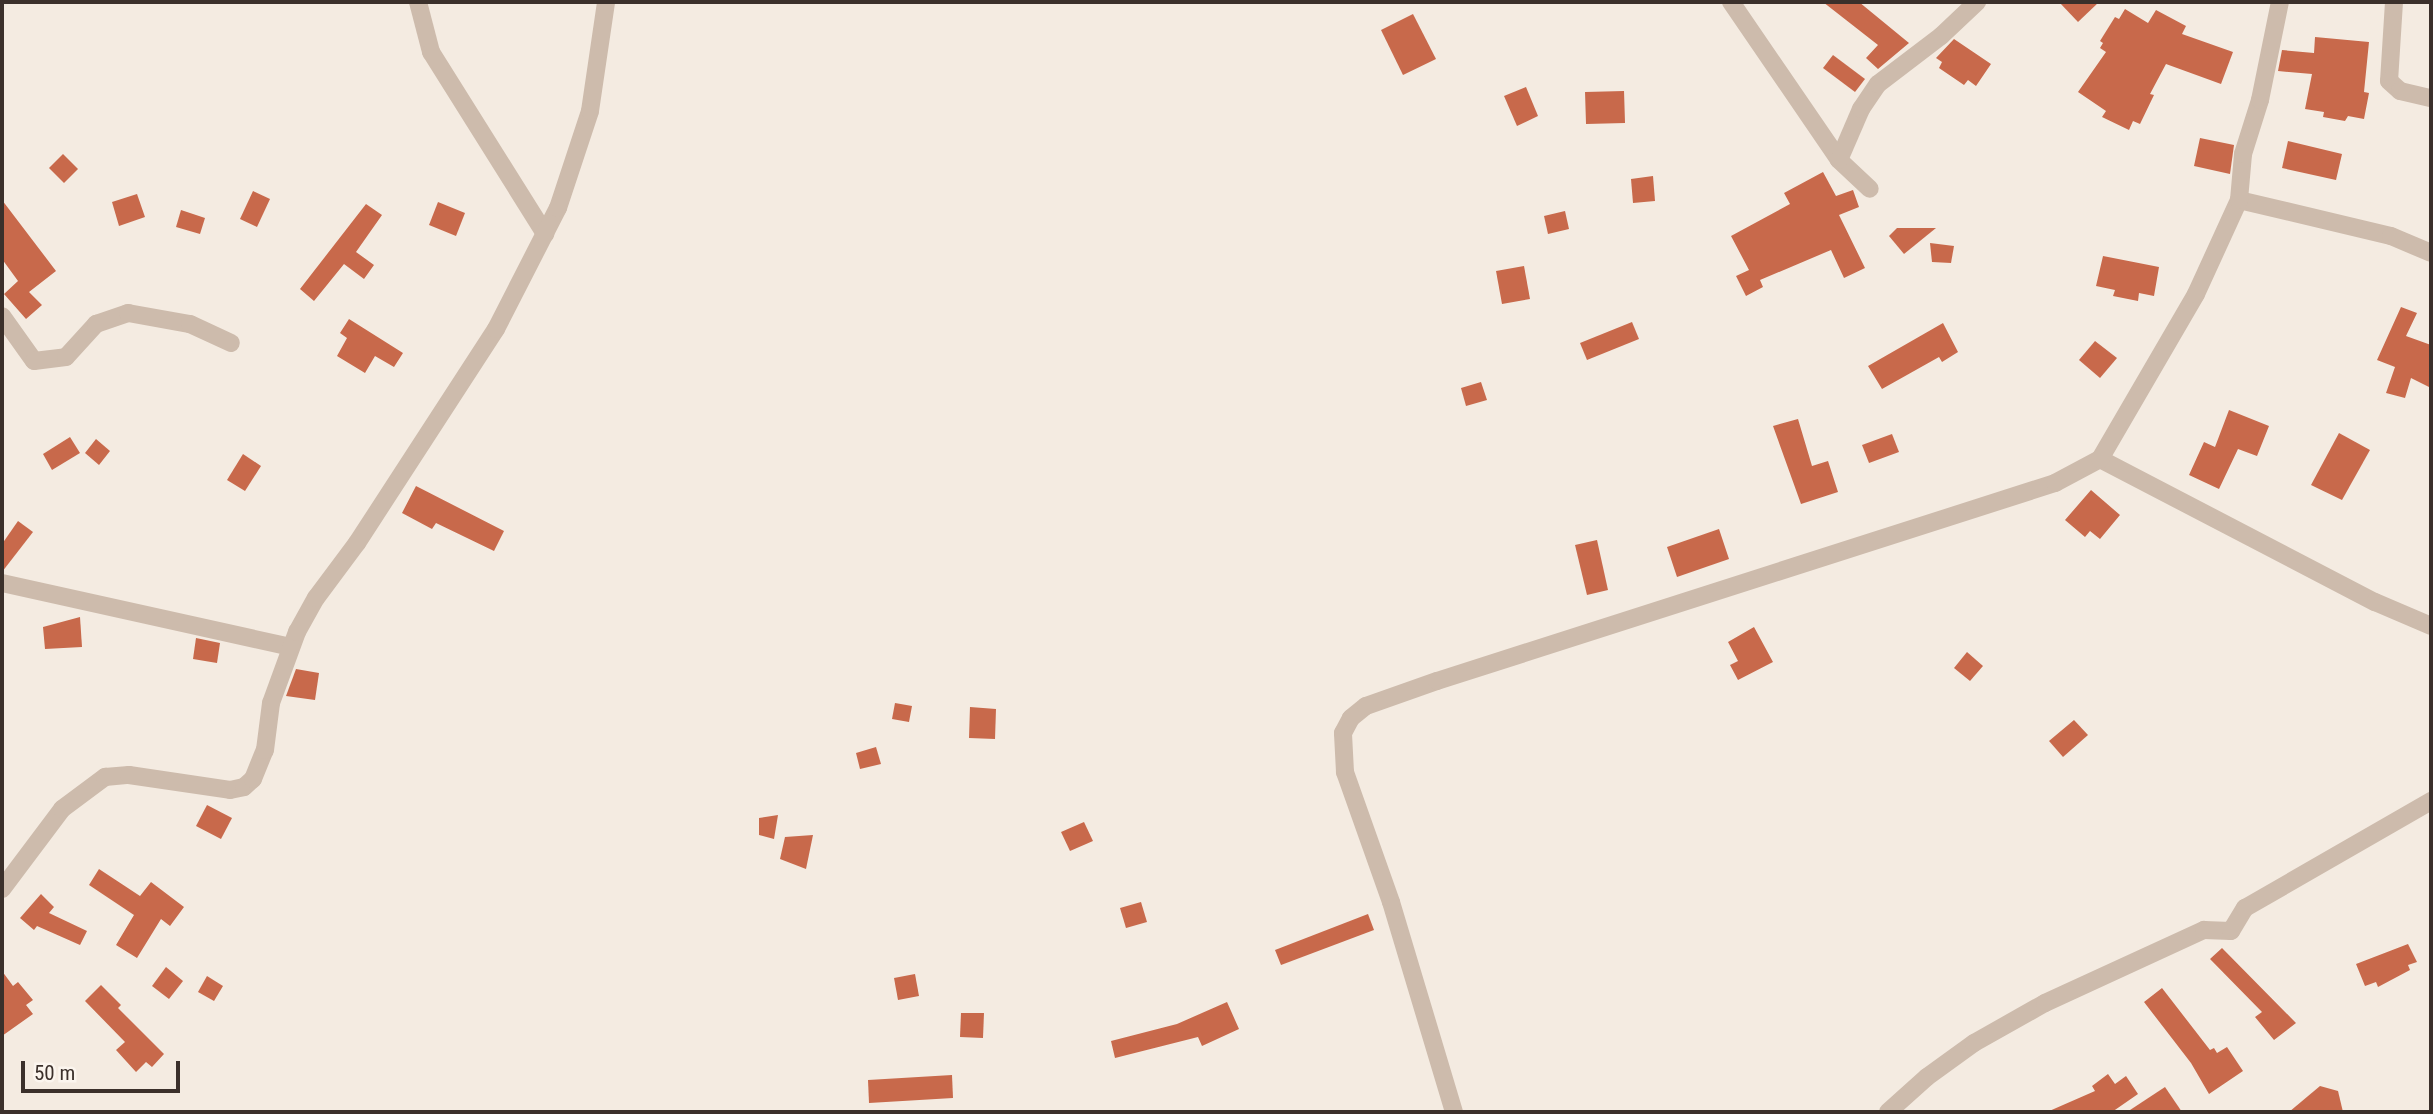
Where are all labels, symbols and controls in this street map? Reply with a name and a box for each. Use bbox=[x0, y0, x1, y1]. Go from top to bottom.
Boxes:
scale bar bbox=[24, 1048, 184, 1092]
text: 50 m bbox=[34, 1061, 75, 1085]

